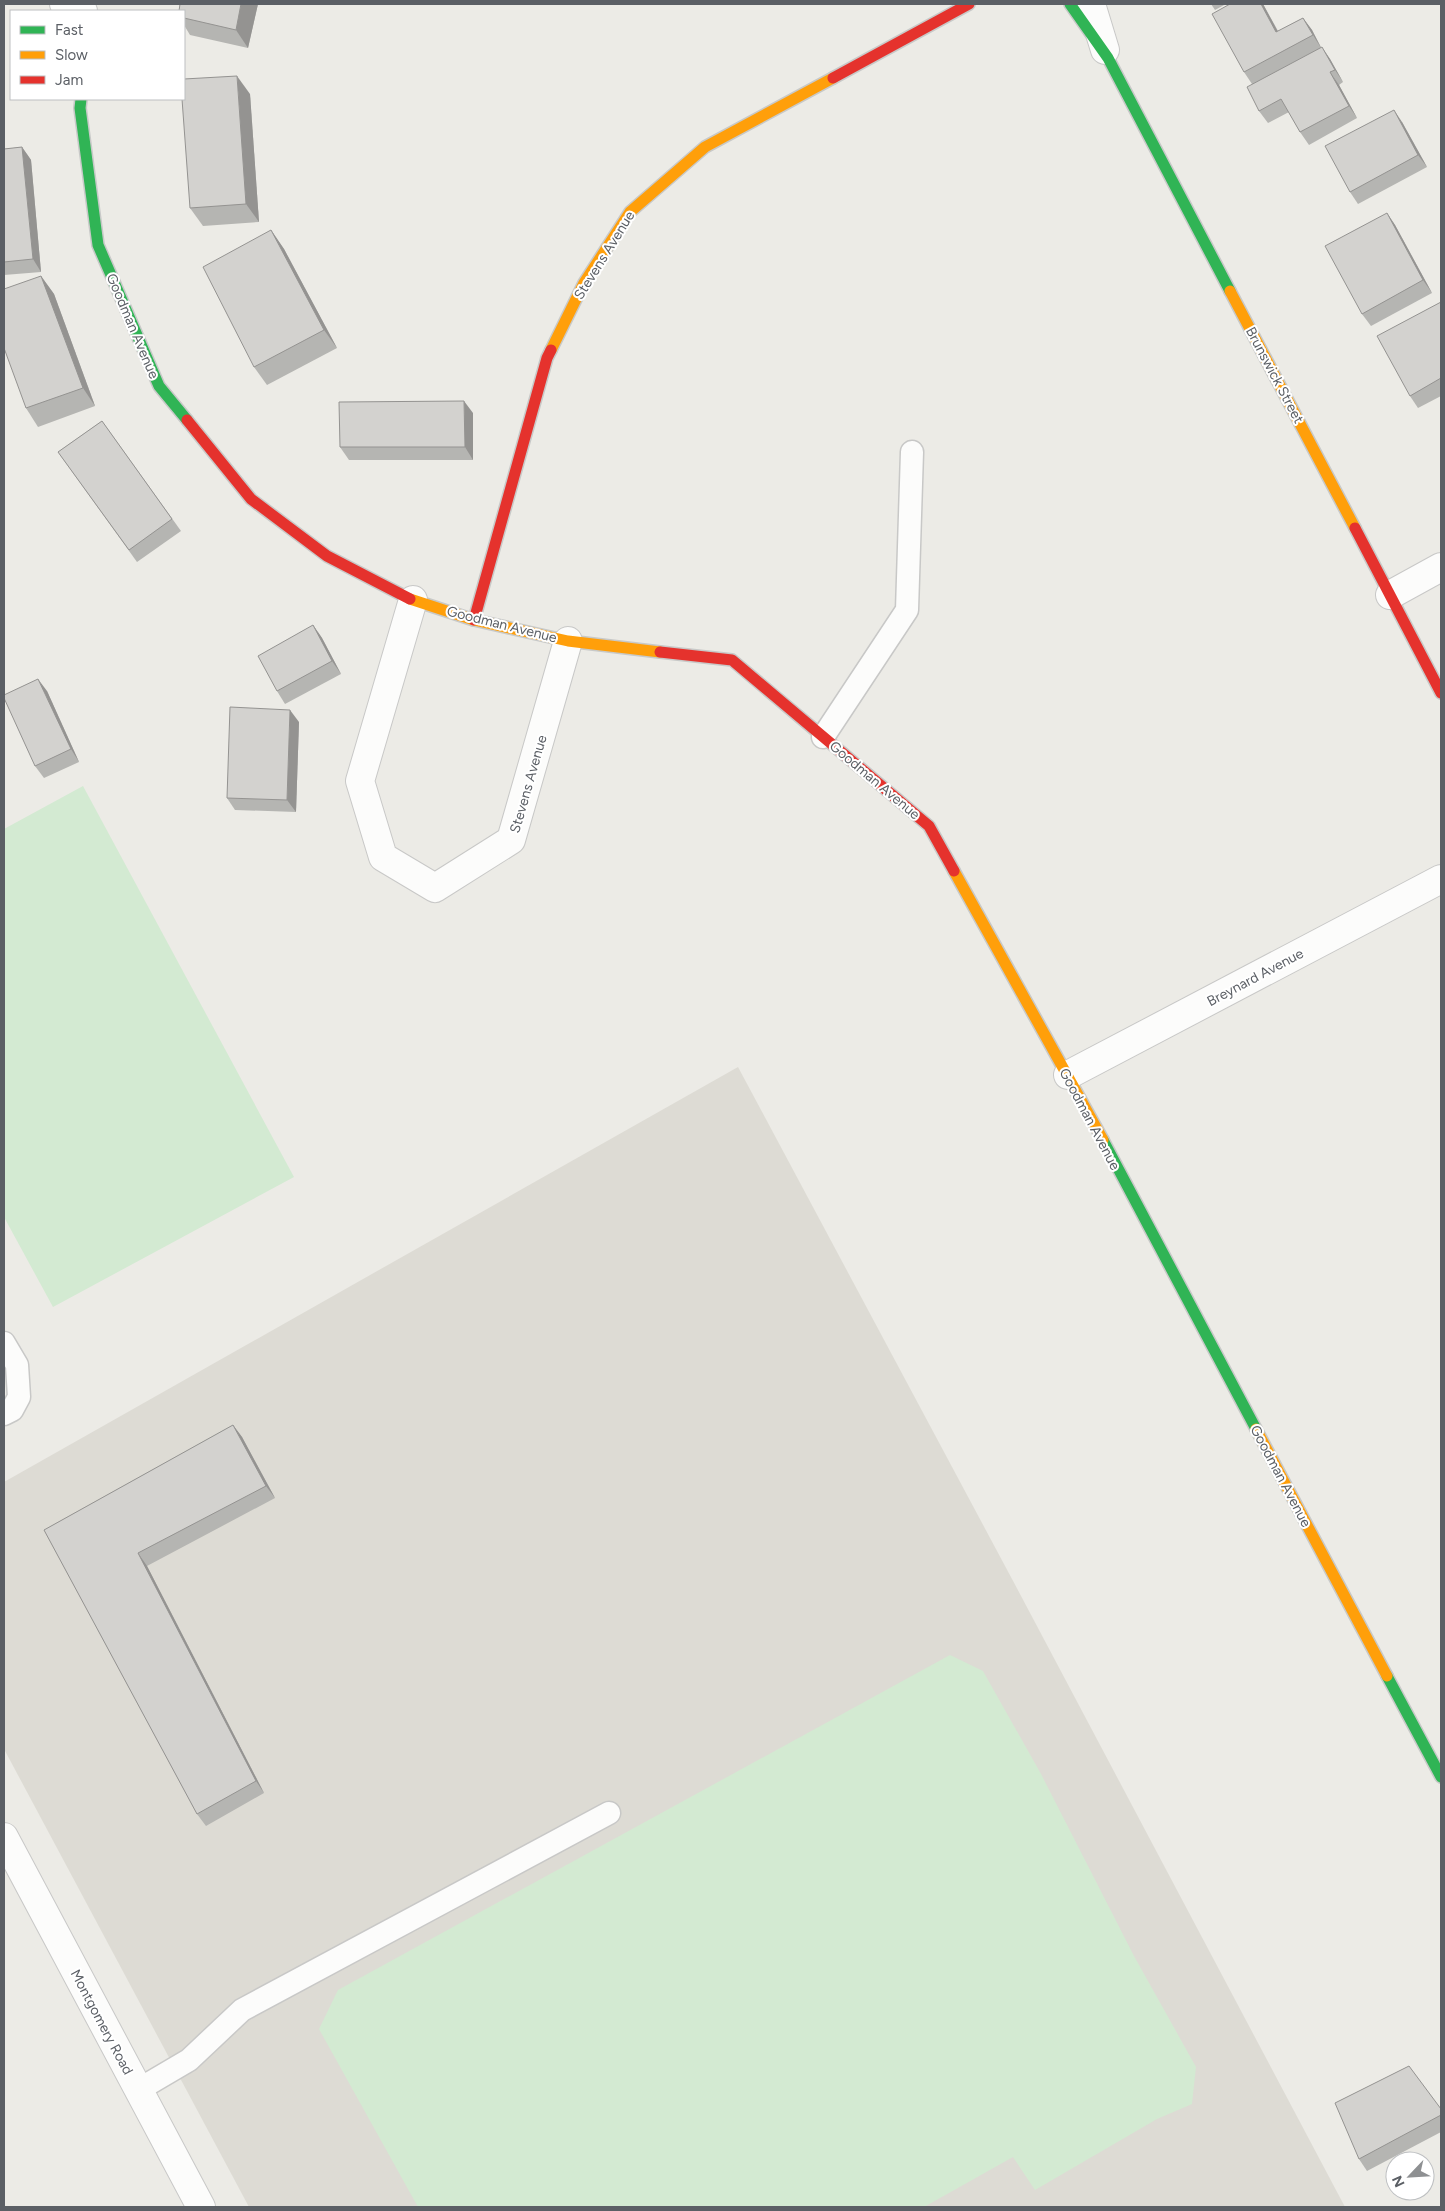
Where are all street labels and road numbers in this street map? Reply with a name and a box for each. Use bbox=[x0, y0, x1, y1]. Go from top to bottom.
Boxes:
street label: Stevens Avenue bbox=[570, 208, 639, 303]
street label: Goodman Avenue bbox=[103, 271, 163, 382]
street label: Brunswick Street bbox=[1242, 324, 1307, 426]
street label: Goodman Avenue bbox=[445, 603, 559, 646]
street label: Stevens Avenue bbox=[506, 733, 551, 835]
street label: Goodman Avenue bbox=[826, 738, 924, 823]
street label: Breynard Avenue bbox=[1204, 945, 1307, 1010]
street label: Goodman Avenue bbox=[1056, 1065, 1124, 1173]
street label: Goodman Avenue bbox=[1247, 1422, 1315, 1530]
street label: Montgomery Road bbox=[67, 1967, 136, 2078]

